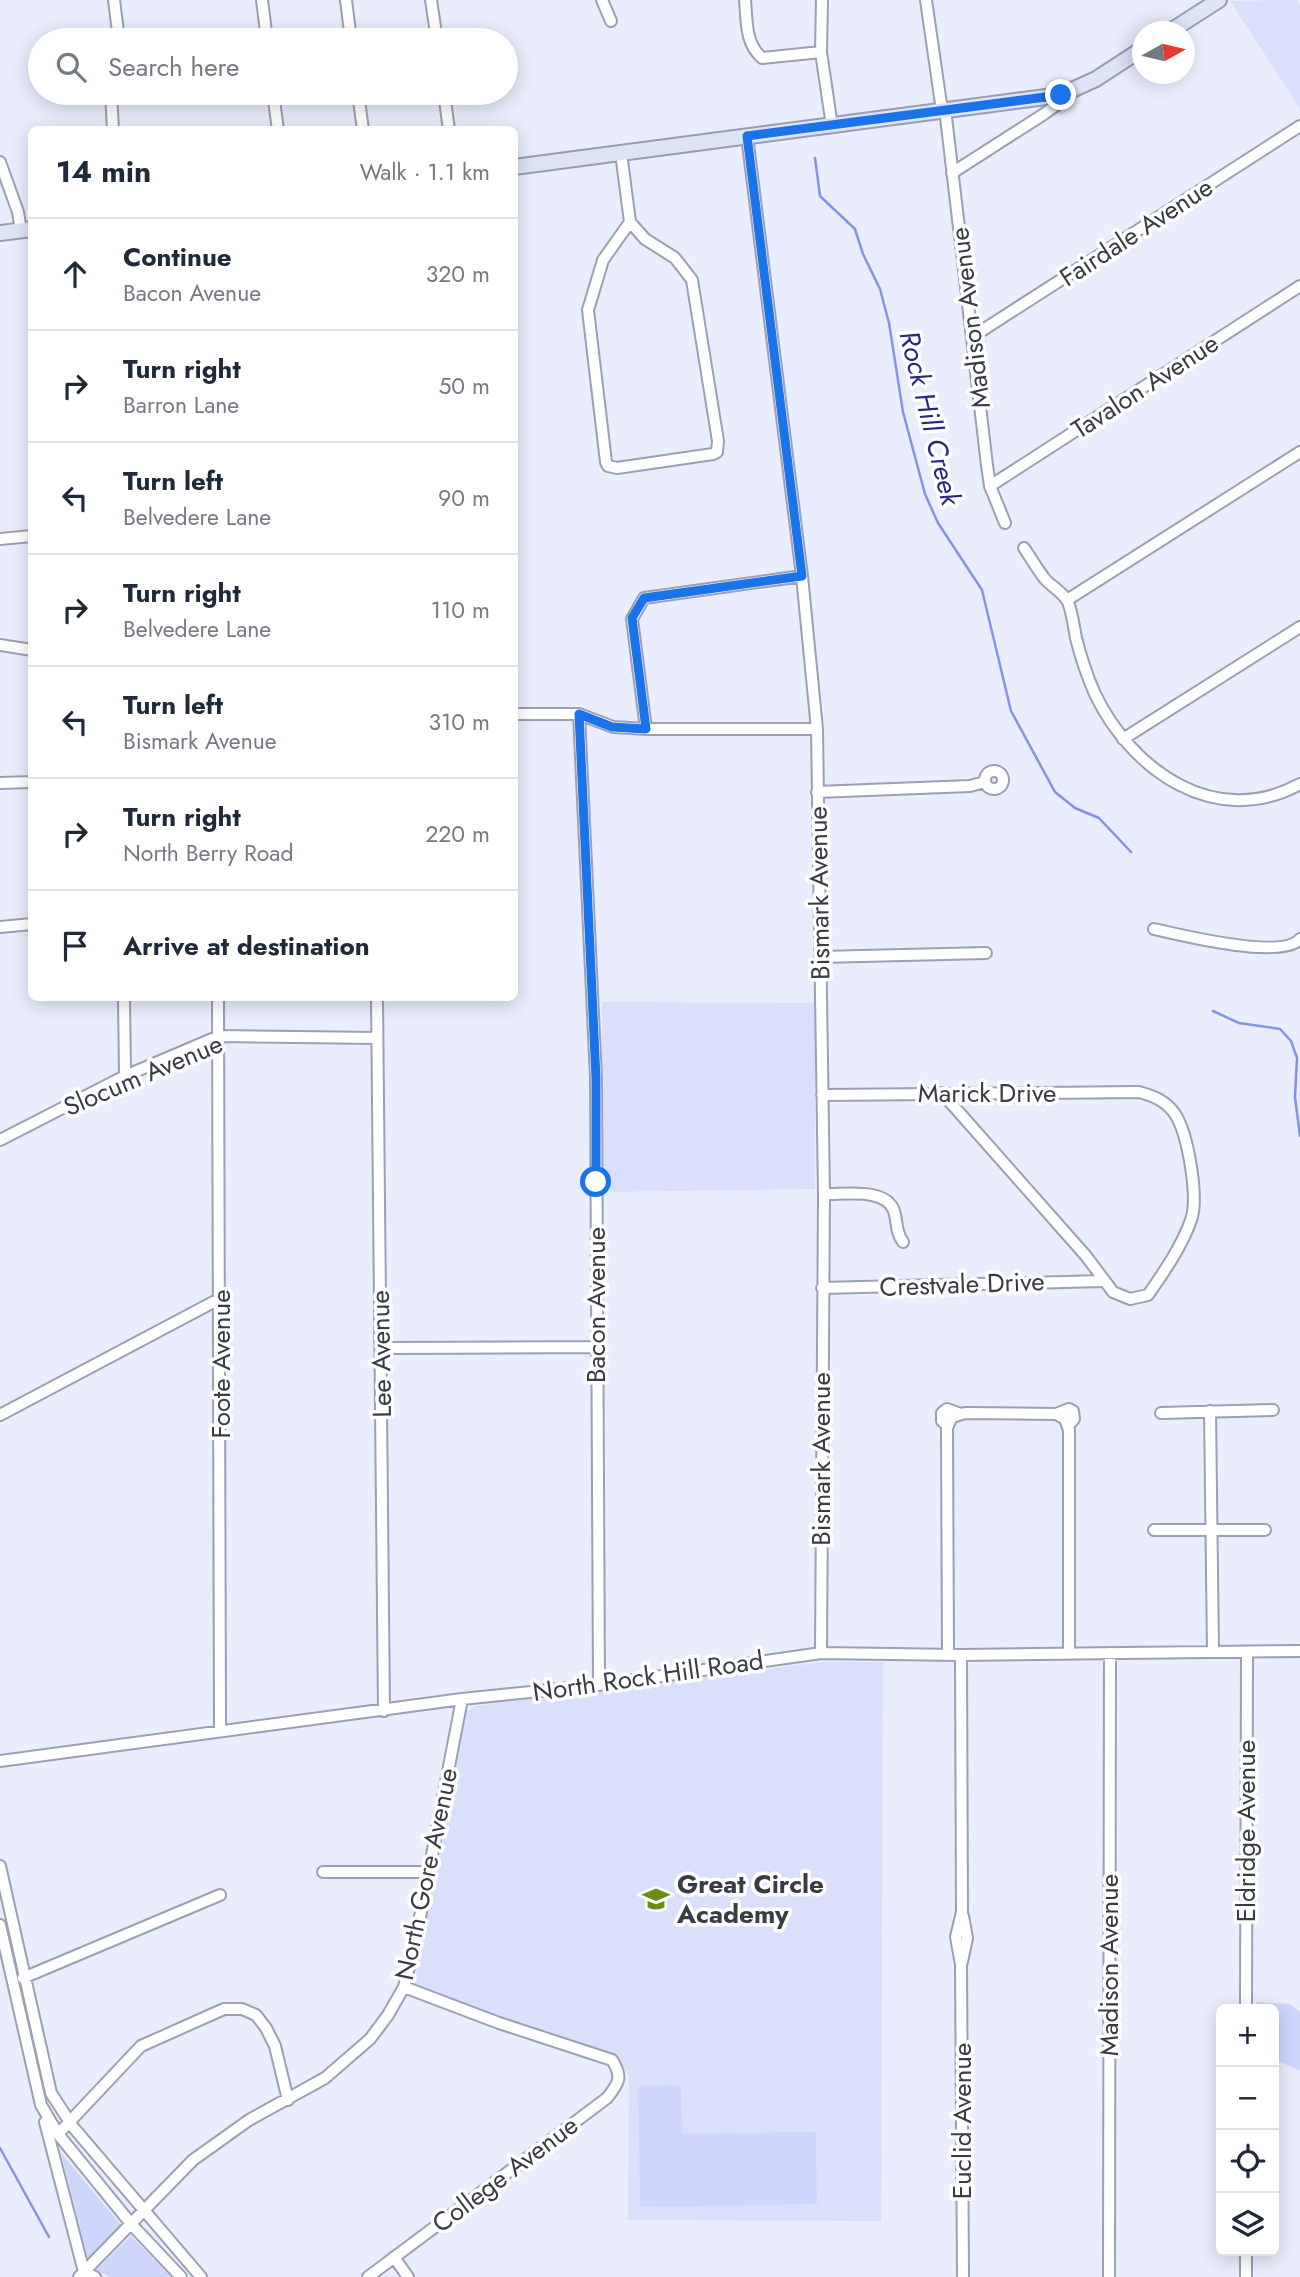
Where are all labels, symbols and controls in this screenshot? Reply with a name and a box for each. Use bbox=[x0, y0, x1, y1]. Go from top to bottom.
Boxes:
north arrow bbox=[1132, 21, 1195, 84]
search box bbox=[28, 28, 518, 105]
icon: search bbox=[52, 48, 90, 86]
text: Search here bbox=[108, 48, 240, 86]
route end bbox=[1045, 79, 1076, 110]
text: 14 min bbox=[56, 150, 151, 193]
text: Walk · 1.1 km bbox=[360, 155, 490, 189]
street label: Fairdale Avenue bbox=[1052, 168, 1220, 296]
street label: Madison Avenue bbox=[940, 225, 1000, 411]
text: Continue bbox=[123, 238, 232, 276]
icon: ahead bbox=[56, 255, 94, 293]
text: 320 m bbox=[426, 257, 490, 291]
text: Bacon Avenue bbox=[123, 276, 261, 310]
street label: Tavalon Avenue bbox=[1064, 324, 1226, 448]
water label: Rock Hill Creek bbox=[889, 327, 972, 510]
text: Turn right bbox=[123, 350, 241, 388]
icon: right bbox=[56, 367, 94, 405]
text: 50 m bbox=[438, 369, 490, 403]
text: Barron Lane bbox=[123, 388, 239, 422]
text: Turn left bbox=[123, 462, 223, 500]
icon: left bbox=[56, 479, 94, 517]
text: 90 m bbox=[438, 481, 490, 515]
text: Belvedere Lane bbox=[123, 500, 271, 534]
text: Turn right bbox=[123, 574, 241, 612]
icon: right bbox=[56, 591, 94, 629]
text: 110 m bbox=[431, 593, 490, 627]
text: Belvedere Lane bbox=[123, 612, 271, 646]
text: Turn left bbox=[123, 686, 223, 724]
icon: left bbox=[56, 703, 94, 741]
text: 310 m bbox=[428, 705, 490, 739]
text: Bismark Avenue bbox=[123, 724, 277, 758]
text: Turn right bbox=[123, 798, 241, 836]
street label: Bismark Avenue bbox=[798, 806, 840, 980]
icon: right bbox=[56, 815, 94, 853]
text: 220 m bbox=[425, 817, 490, 851]
text: North Berry Road bbox=[123, 836, 294, 870]
icon: arrive bbox=[56, 927, 94, 965]
text: Arrive at destination bbox=[123, 927, 370, 965]
street label: Slocum Avenue bbox=[58, 1024, 228, 1126]
street label: Marick Drive bbox=[918, 1074, 1056, 1112]
route start bbox=[580, 1166, 611, 1197]
street label: Bacon Avenue bbox=[577, 1227, 615, 1383]
street label: Crestvale Drive bbox=[879, 1262, 1045, 1306]
street label: Foote Avenue bbox=[202, 1289, 240, 1439]
street label: Lee Avenue bbox=[361, 1290, 401, 1418]
street label: Bismark Avenue bbox=[802, 1372, 840, 1546]
street label: North Rock Hill Road bbox=[530, 1641, 766, 1711]
street label: Eldridge Avenue bbox=[1227, 1740, 1265, 1922]
street label: North Gore Avenue bbox=[385, 1764, 467, 1984]
place label: Great Circle Academy bbox=[676, 1865, 824, 1933]
street label: Madison Avenue bbox=[1090, 1874, 1128, 2056]
school or university icon: Great Circle Academy bbox=[641, 1884, 671, 1914]
map controls bbox=[1216, 2004, 1279, 2256]
button: + bbox=[1216, 2004, 1279, 2067]
street label: Euclid Avenue bbox=[943, 2043, 981, 2199]
button: − bbox=[1216, 2067, 1279, 2130]
street label: College Avenue bbox=[424, 2106, 586, 2242]
button: locate bbox=[1216, 2130, 1279, 2193]
button: layers bbox=[1216, 2193, 1279, 2256]

